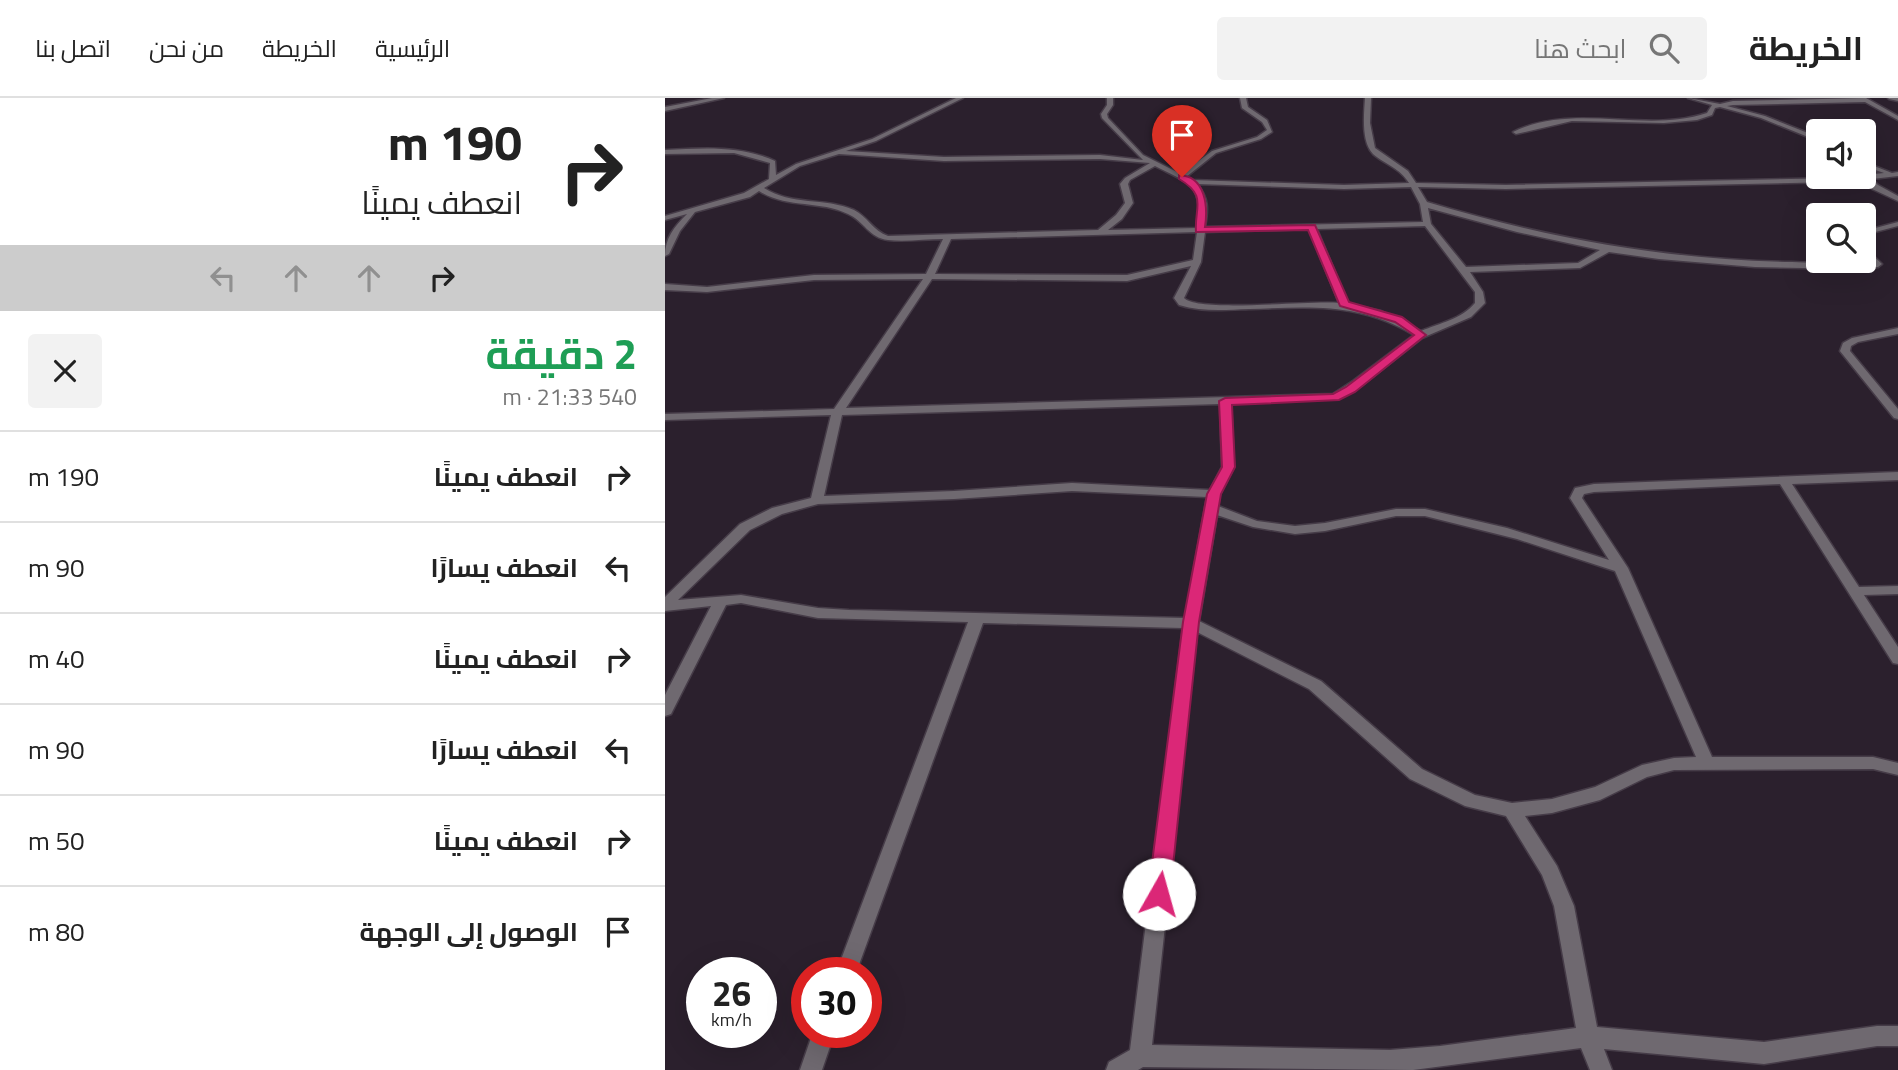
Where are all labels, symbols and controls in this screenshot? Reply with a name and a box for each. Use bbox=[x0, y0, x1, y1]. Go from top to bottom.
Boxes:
search box bbox=[1217, 17, 1707, 80]
text: الخريطة bbox=[1749, 23, 1863, 73]
text: ابحث هنا bbox=[1534, 29, 1627, 68]
icon: search bbox=[1645, 29, 1683, 67]
text: اتصل بنا bbox=[35, 30, 111, 66]
text: من نحن bbox=[149, 30, 224, 66]
text: الخريطة bbox=[262, 30, 337, 66]
text: الرئيسية bbox=[375, 30, 450, 66]
text: 190 m bbox=[388, 104, 522, 179]
pin bbox=[1152, 105, 1212, 177]
icon: arrive bbox=[1163, 116, 1201, 154]
map controls bbox=[1806, 119, 1876, 273]
button: sound bbox=[1806, 119, 1876, 189]
icon: right bbox=[546, 126, 637, 217]
text: انعطف يمينًا bbox=[361, 178, 522, 226]
button: search bbox=[1806, 203, 1876, 273]
icon: left bbox=[204, 259, 242, 297]
icon: ahead bbox=[277, 259, 315, 297]
icon: ahead bbox=[350, 259, 388, 297]
icon: right bbox=[423, 259, 461, 297]
text: 2 دقيقة bbox=[485, 321, 637, 385]
button: close bbox=[28, 334, 102, 408]
text: 540 m · 21:33 bbox=[502, 379, 637, 414]
text: 190 m bbox=[28, 457, 99, 496]
text: انعطف يمينًا bbox=[434, 457, 578, 496]
icon: right bbox=[599, 458, 637, 496]
text: 90 m bbox=[28, 548, 85, 587]
text: انعطف يسارًا bbox=[430, 548, 578, 587]
icon: left bbox=[599, 549, 637, 587]
text: 40 m bbox=[28, 639, 85, 678]
text: انعطف يمينًا bbox=[434, 639, 578, 678]
icon: right bbox=[599, 640, 637, 678]
text: 90 m bbox=[28, 730, 85, 769]
text: انعطف يسارًا bbox=[430, 730, 578, 769]
icon: left bbox=[599, 731, 637, 769]
text: 50 m bbox=[28, 821, 85, 860]
text: انعطف يمينًا bbox=[434, 821, 578, 860]
icon: right bbox=[599, 822, 637, 860]
position arrow bbox=[1122, 857, 1196, 931]
text: 80 m bbox=[28, 912, 85, 951]
text: الوصول إلى الوجهة bbox=[359, 912, 578, 951]
icon: arrive bbox=[599, 913, 637, 951]
speed limit sign: 30 bbox=[791, 957, 882, 1048]
text: 26 bbox=[712, 966, 751, 1020]
text: km/h bbox=[711, 1006, 752, 1033]

